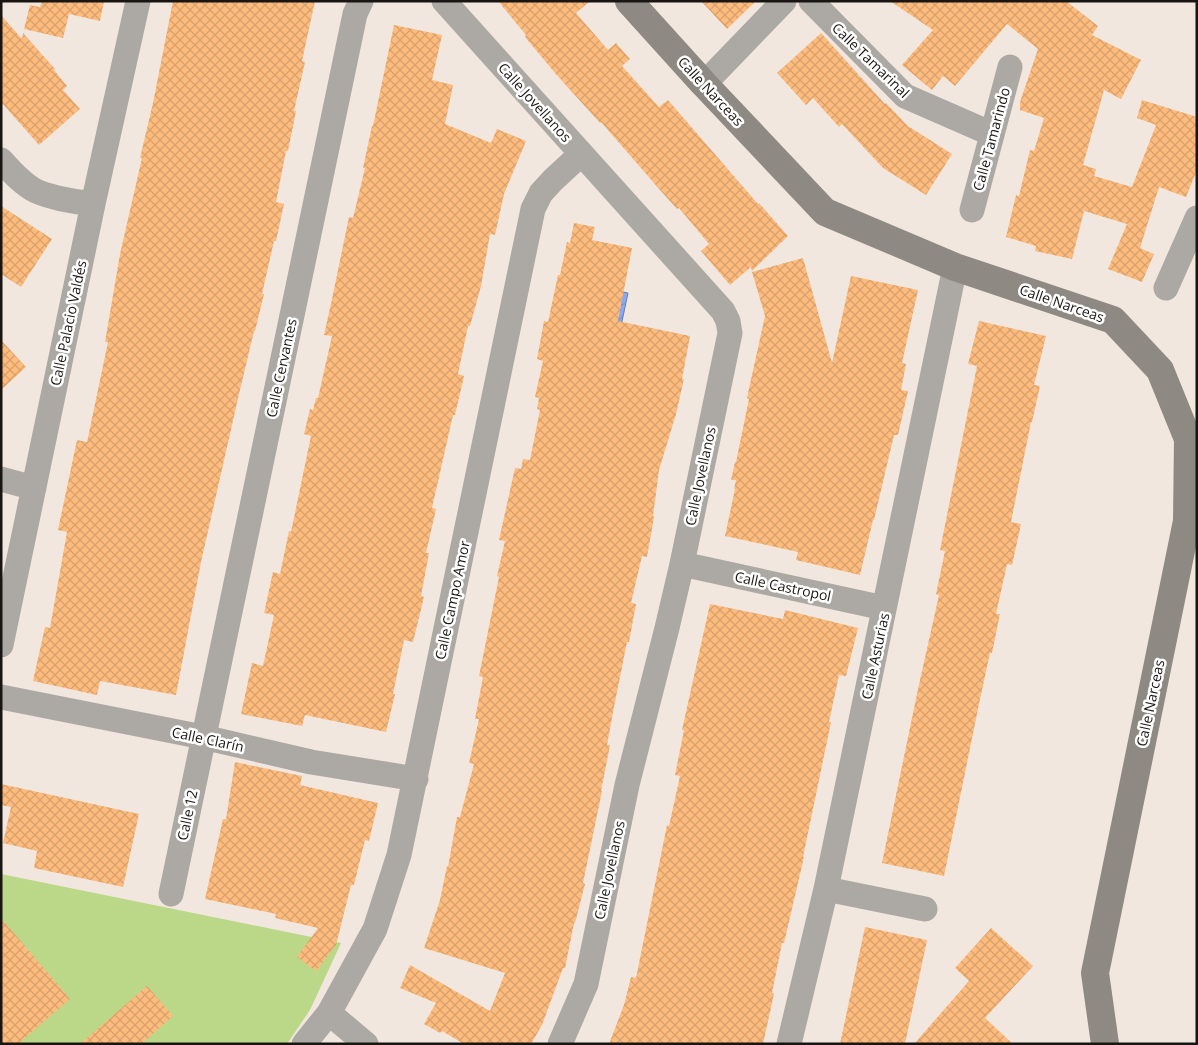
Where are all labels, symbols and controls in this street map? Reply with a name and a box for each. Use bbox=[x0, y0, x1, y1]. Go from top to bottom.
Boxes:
street label: Calle Tamarinal bbox=[828, 18, 914, 102]
street label: Calle Narceas bbox=[674, 52, 748, 130]
street label: Calle Jovellanos bbox=[494, 58, 576, 146]
street label: Calle Tamarindo bbox=[968, 85, 1014, 193]
street label: Calle Palacio Valdés bbox=[45, 258, 91, 387]
street label: Calle Narceas bbox=[1017, 280, 1107, 326]
street label: Calle Cervantes bbox=[261, 317, 301, 419]
street label: Calle Jovellanos bbox=[680, 424, 720, 527]
street label: Calle Campo Amor bbox=[430, 538, 474, 661]
street label: Calle Castropol bbox=[733, 567, 833, 605]
street label: Calle Asturias bbox=[857, 611, 894, 701]
street label: Calle Narceas bbox=[1132, 658, 1169, 748]
street label: Calle Clarín bbox=[170, 722, 246, 756]
street label: Calle 12 bbox=[172, 788, 202, 842]
street label: Calle Jovellanos bbox=[589, 818, 629, 921]

